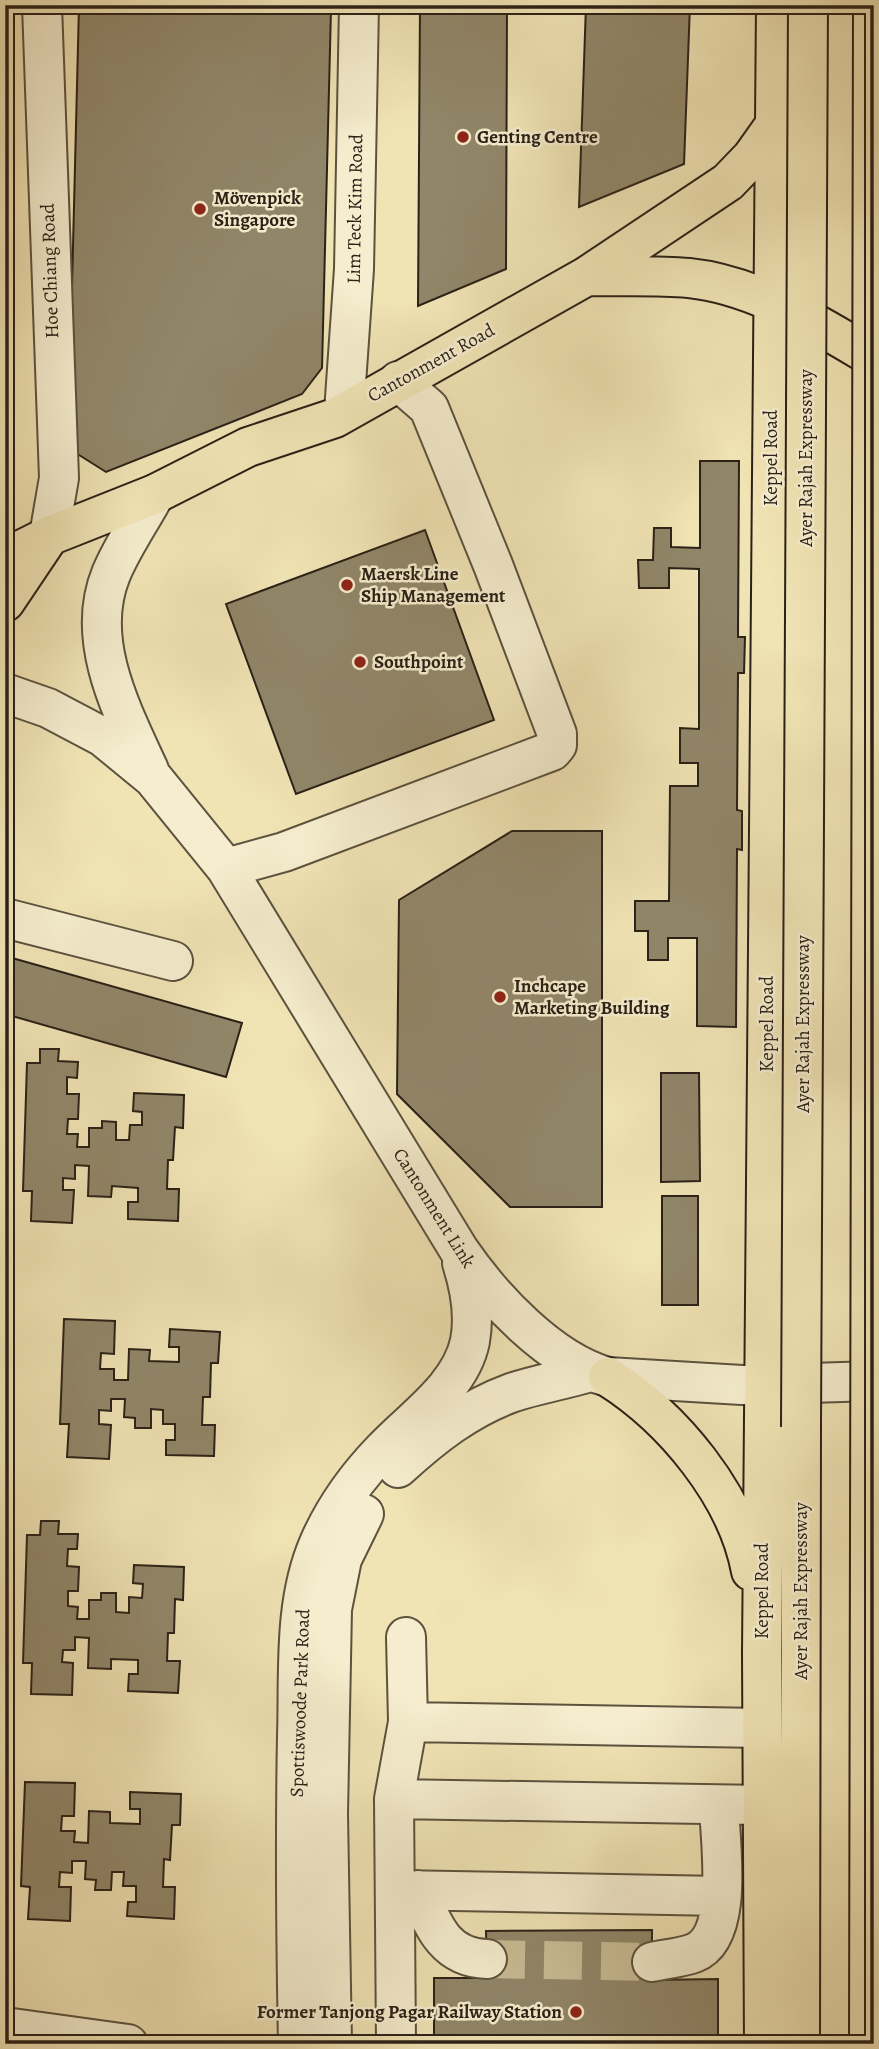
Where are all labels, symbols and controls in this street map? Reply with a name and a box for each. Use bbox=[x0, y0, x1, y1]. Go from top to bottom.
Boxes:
place label: Genting Centre bbox=[477, 124, 598, 150]
marker: Genting Centre bbox=[455, 129, 471, 145]
street label: Lim Teck Kim Road bbox=[341, 133, 369, 284]
place label: Mövenpick Singapore bbox=[214, 185, 301, 233]
marker: Mövenpick Singapore bbox=[192, 201, 208, 217]
street label: Hoe Chiang Road bbox=[35, 202, 65, 339]
street label: Cantonment Road bbox=[363, 317, 500, 409]
street label: Ayer Rajah Expressway bbox=[793, 369, 819, 548]
street label: Keppel Road bbox=[758, 409, 784, 506]
place label: Maersk Line Ship Management bbox=[361, 561, 506, 609]
marker: Maersk Line Ship Management bbox=[339, 577, 355, 593]
place label: Southpoint bbox=[374, 649, 464, 675]
marker: Southpoint bbox=[352, 654, 368, 670]
street label: Ayer Rajah Expressway bbox=[790, 935, 816, 1114]
place label: Inchcape Marketing Building bbox=[514, 973, 670, 1021]
street label: Keppel Road bbox=[754, 975, 780, 1072]
marker: Inchcape Marketing Building bbox=[492, 989, 508, 1005]
street label: Cantonment Link bbox=[387, 1143, 482, 1273]
street label: Ayer Rajah Expressway bbox=[788, 1502, 814, 1681]
street label: Keppel Road bbox=[749, 1542, 775, 1639]
street label: Spottiswoode Park Road bbox=[284, 1608, 316, 1798]
place label: Former Tanjong Pagar Railway Station bbox=[257, 1999, 562, 2025]
marker: Former Tanjong Pagar Railway Station bbox=[568, 2004, 584, 2020]

